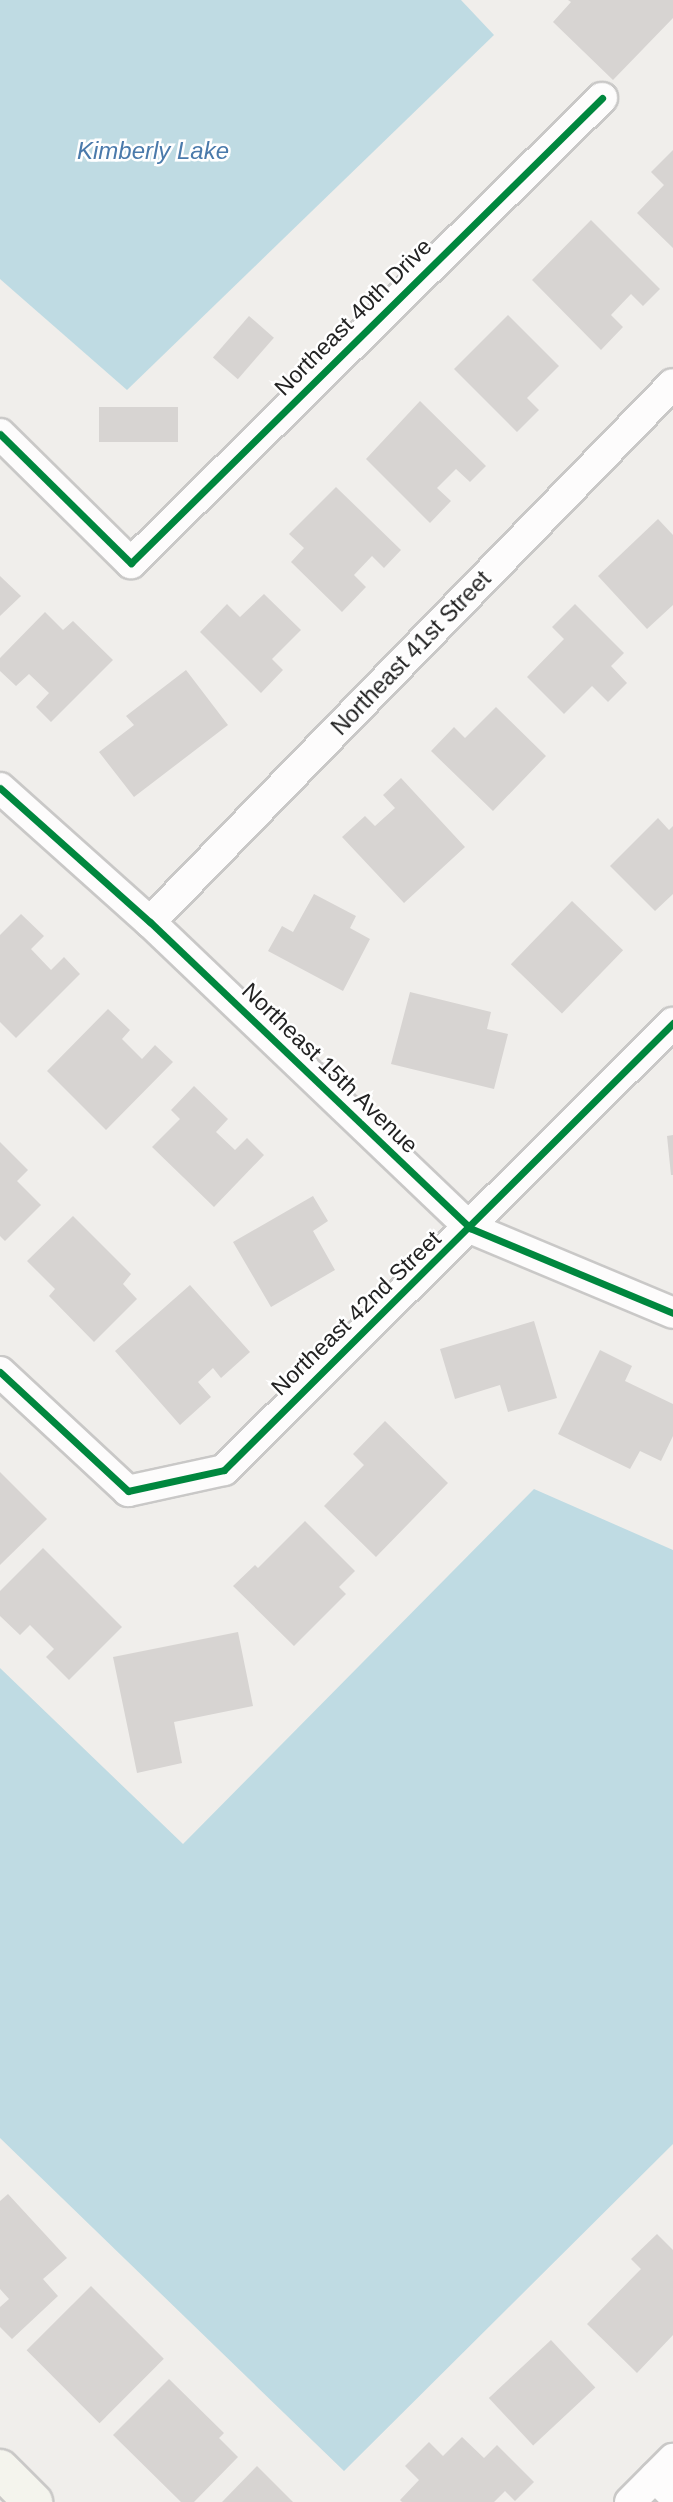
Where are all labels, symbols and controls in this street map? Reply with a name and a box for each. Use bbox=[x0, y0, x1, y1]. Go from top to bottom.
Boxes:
water label: Kimberly Lake bbox=[77, 137, 229, 165]
street label: Northeast 40th Drive bbox=[269, 233, 437, 401]
street label: Northeast 41st Street bbox=[326, 565, 496, 741]
street label: Northeast 15th Avenue bbox=[236, 977, 424, 1159]
street label: Northeast 42nd Street bbox=[265, 1225, 447, 1401]

